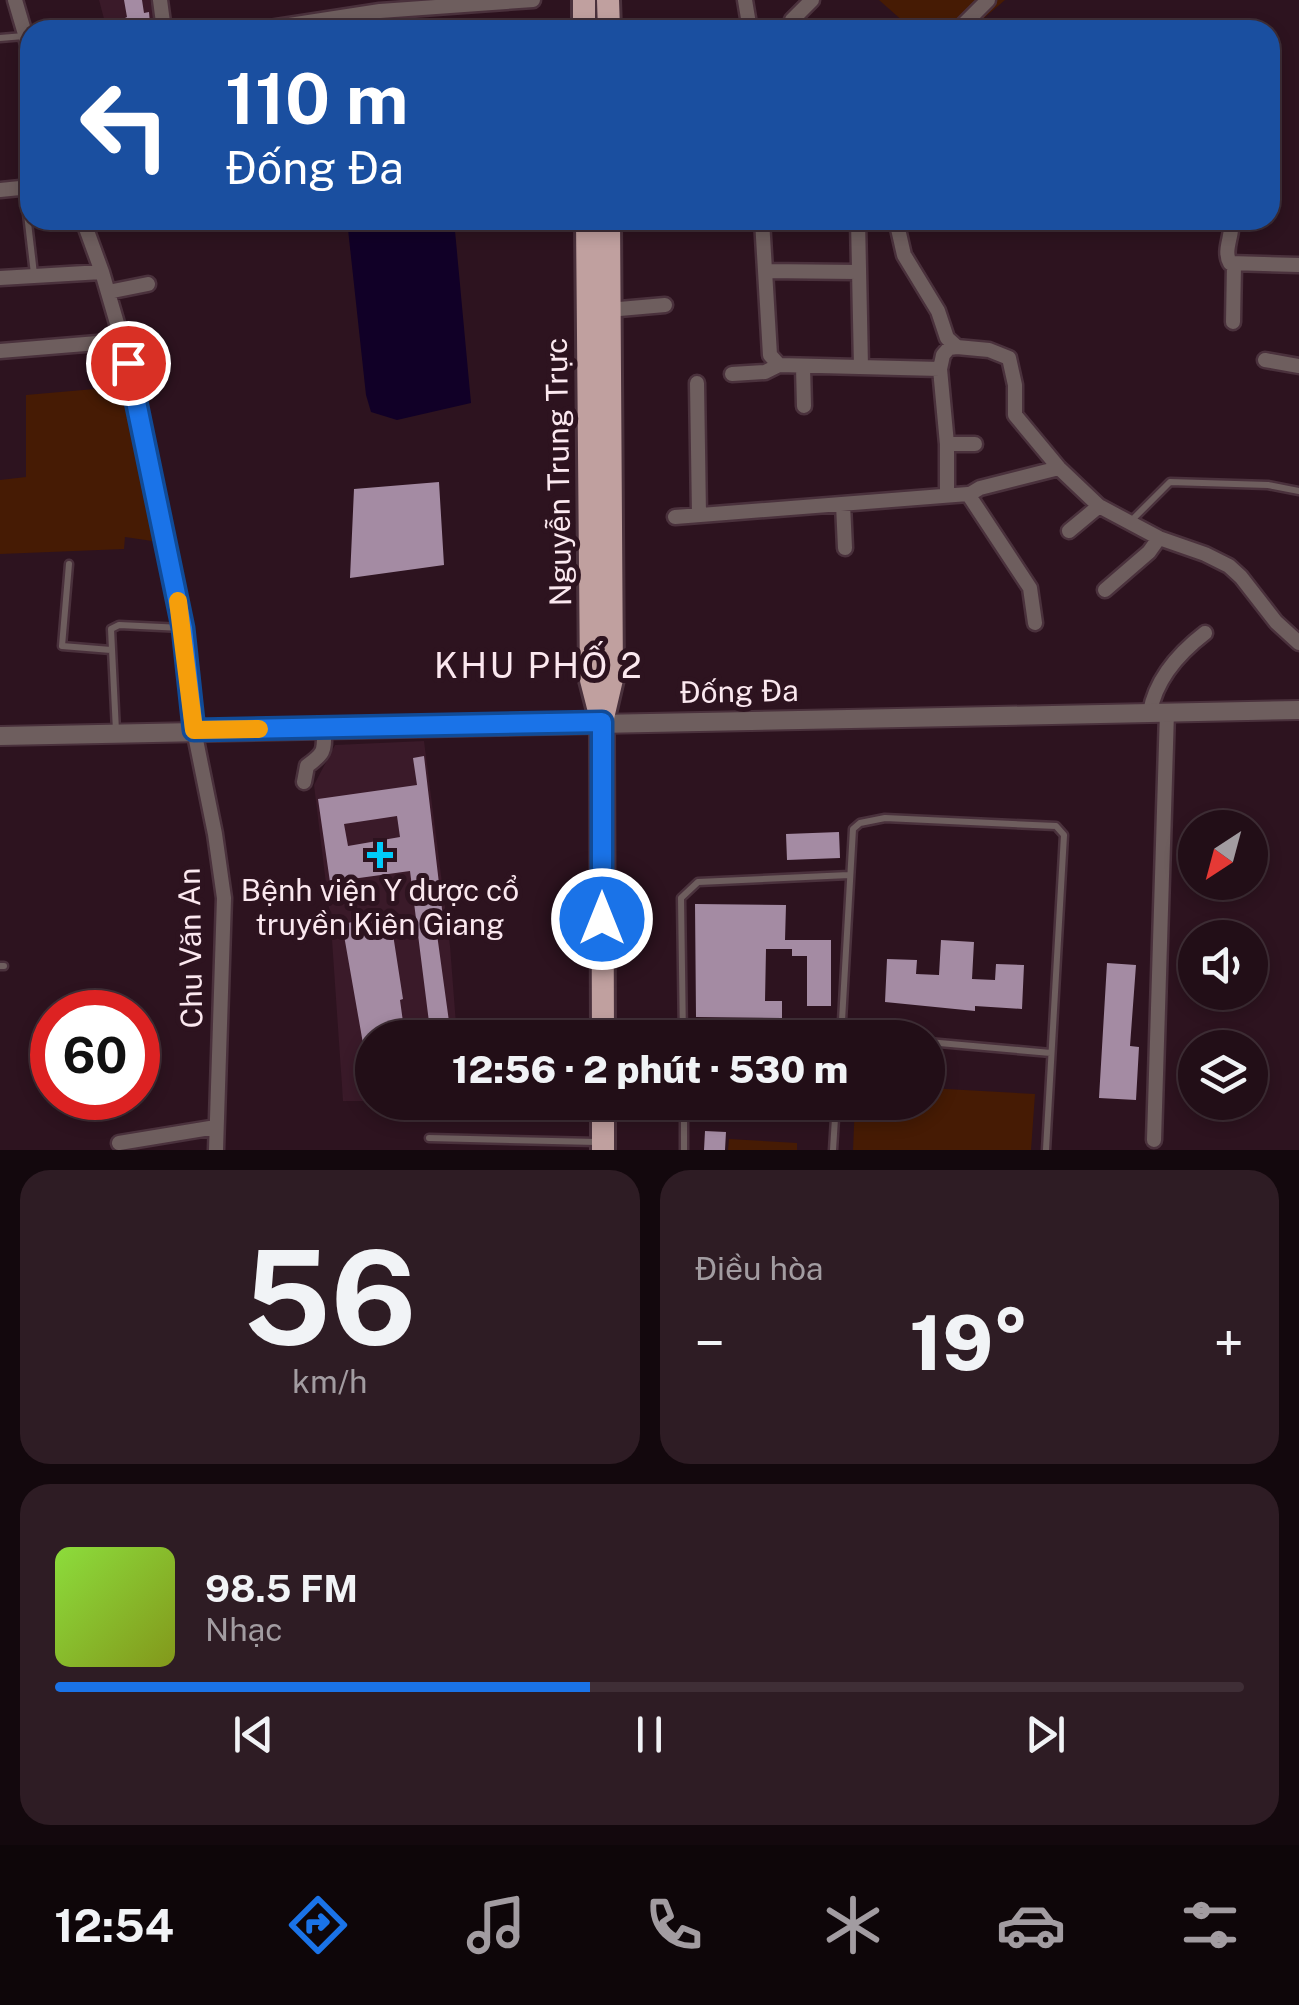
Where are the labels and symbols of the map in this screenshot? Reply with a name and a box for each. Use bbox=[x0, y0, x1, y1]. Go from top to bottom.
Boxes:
pin bbox=[86, 321, 171, 406]
street label: Nguyễn Trung Trực bbox=[538, 337, 578, 607]
district label: KHU PHỐ 2 bbox=[434, 641, 644, 686]
street label: Đống Đa bbox=[679, 672, 799, 710]
north arrow bbox=[1178, 810, 1268, 900]
marker: Bệnh viện Y dược cổ truyền Kiên Giang bbox=[367, 842, 393, 868]
street label: Chu Văn An bbox=[171, 867, 209, 1029]
position arrow bbox=[550, 867, 654, 971]
place label: Bệnh viện Y dược cổ truyền Kiên Giang bbox=[241, 872, 519, 942]
speed limit sign: 60 bbox=[30, 990, 160, 1120]

